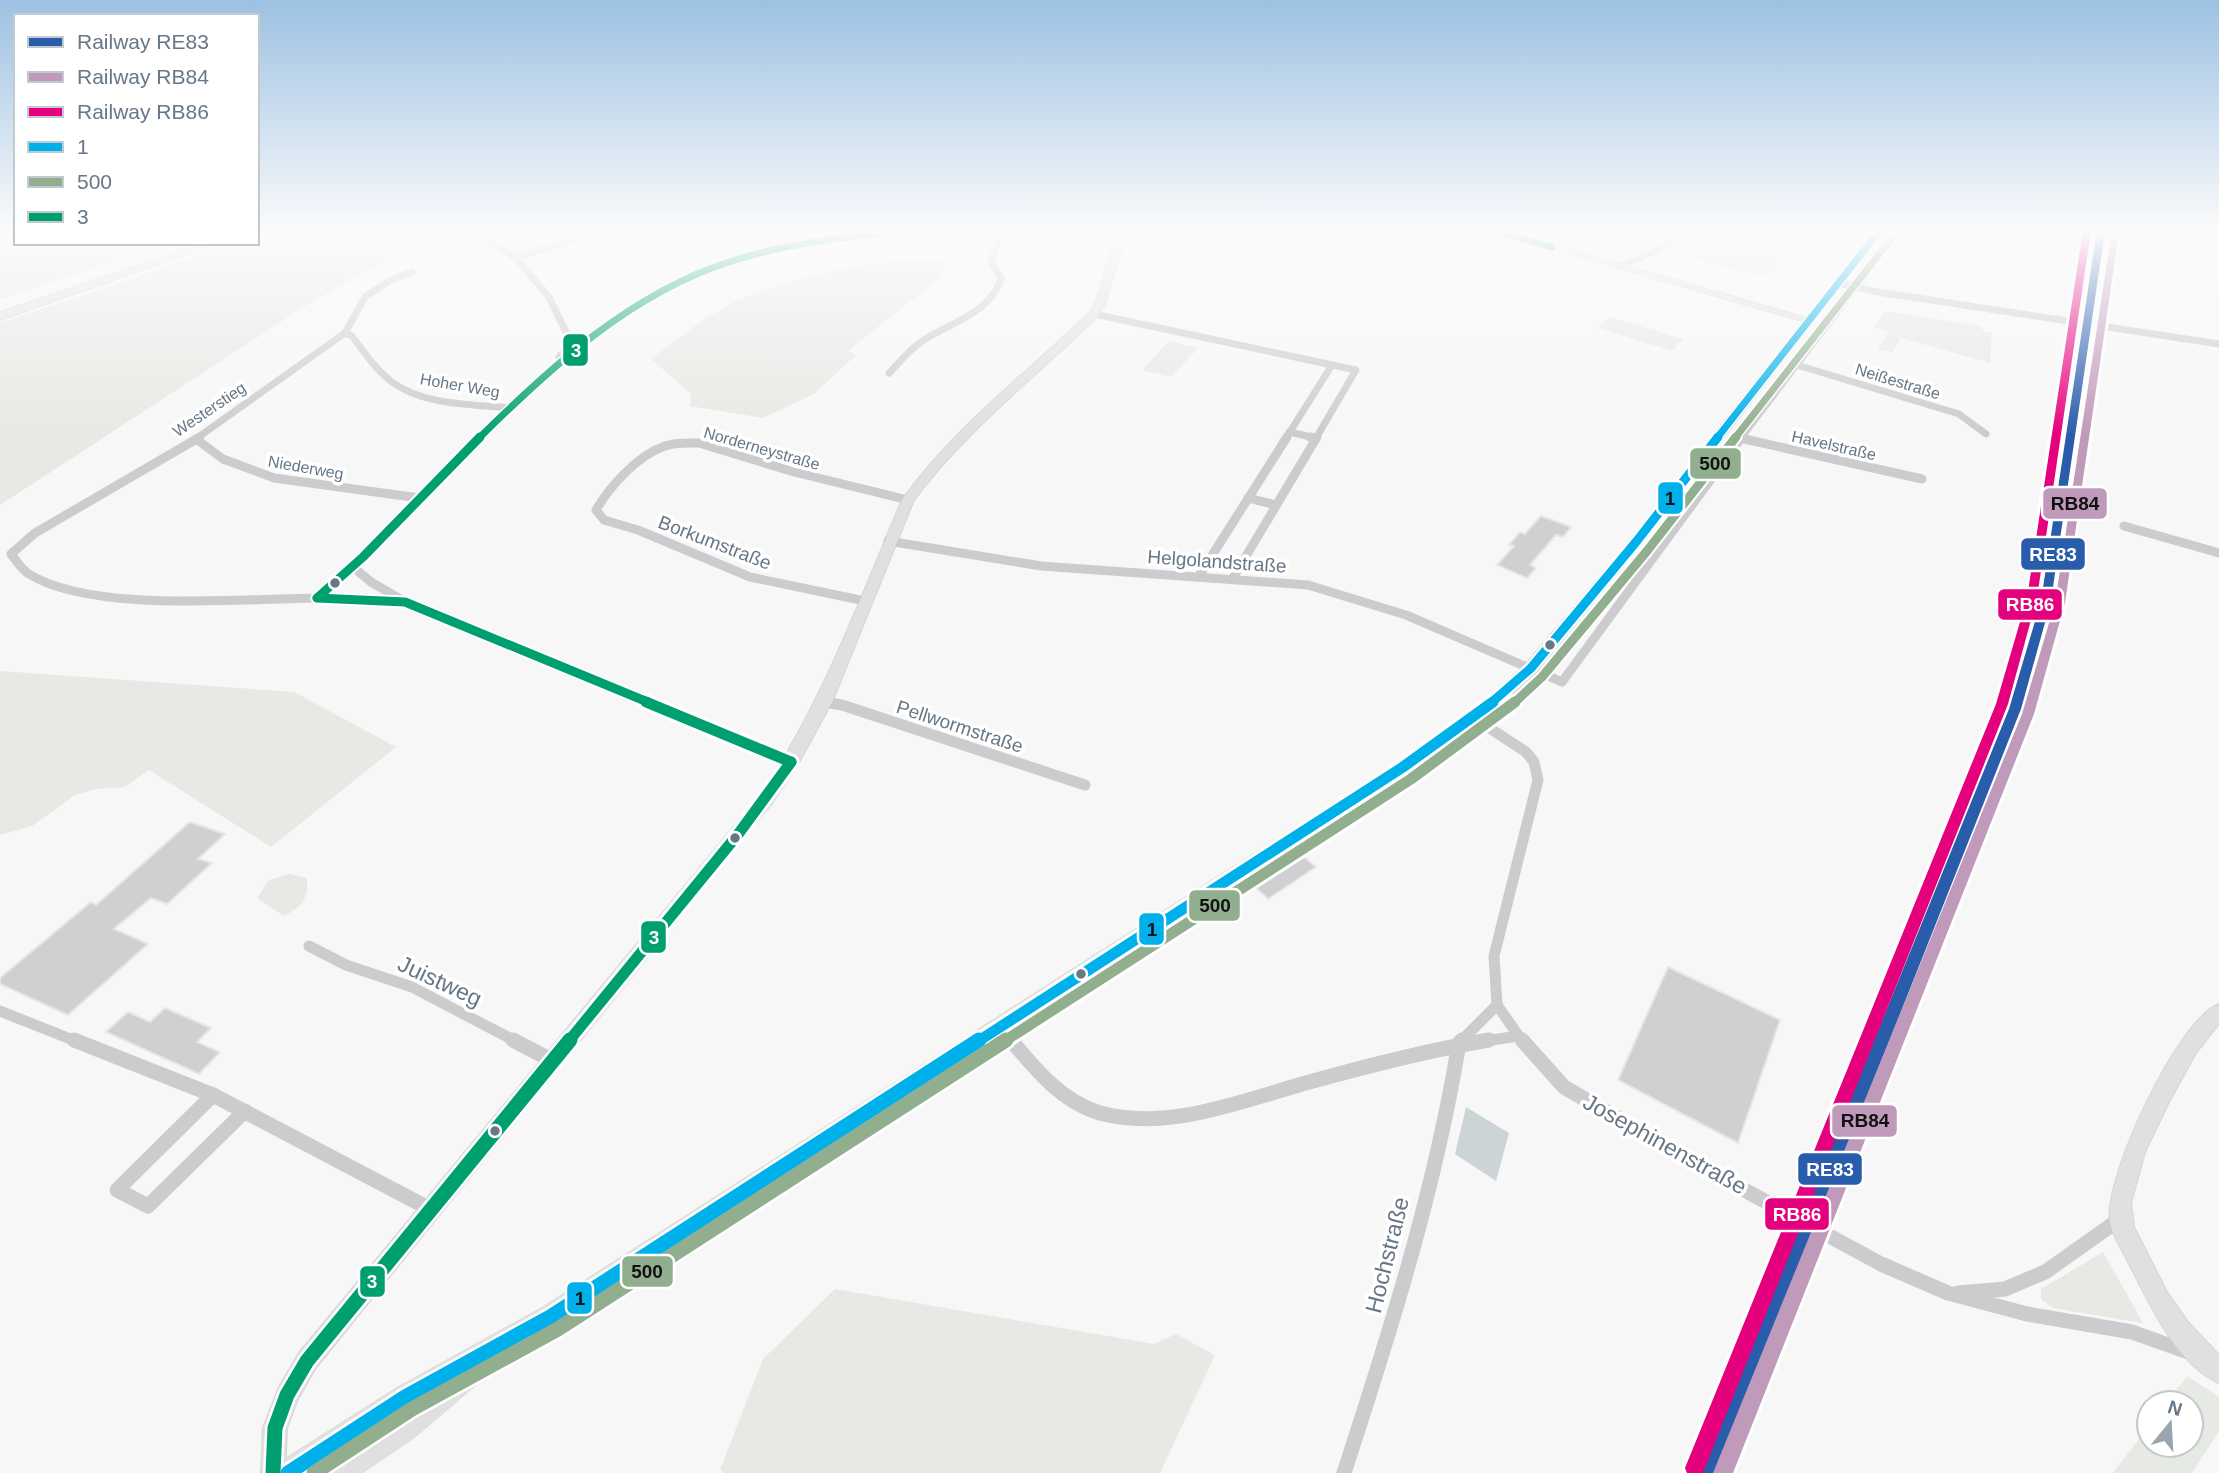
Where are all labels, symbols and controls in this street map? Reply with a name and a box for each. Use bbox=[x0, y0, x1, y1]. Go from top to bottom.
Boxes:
legend bbox=[14, 14, 259, 245]
text: Railway RE83 bbox=[77, 30, 209, 53]
text: Railway RB84 bbox=[77, 65, 209, 88]
text: Railway RB86 bbox=[77, 100, 209, 123]
text: 1 bbox=[77, 135, 89, 158]
text: 500 bbox=[77, 170, 112, 193]
text: 3 bbox=[77, 205, 89, 228]
line badge: 3 bbox=[562, 333, 589, 367]
text: 3 bbox=[571, 340, 581, 361]
street label: Neißestraße bbox=[1853, 360, 1943, 403]
street label: Hoher Weg bbox=[419, 370, 501, 401]
street label: Westerstieg bbox=[170, 379, 249, 440]
street label: Norderneystraße bbox=[702, 424, 822, 473]
street label: Havelstraße bbox=[1790, 428, 1878, 463]
line badge: 500 bbox=[1689, 447, 1742, 480]
street label: Niederweg bbox=[267, 452, 345, 483]
text: 500 bbox=[1699, 453, 1731, 474]
line badge: 1 bbox=[1657, 481, 1684, 515]
line badge: RB84 bbox=[2042, 487, 2108, 520]
text: 1 bbox=[1665, 488, 1676, 509]
text: RB84 bbox=[2051, 493, 2100, 514]
street label: Borkumstraße bbox=[655, 511, 774, 574]
line badge: RE83 bbox=[2020, 537, 2086, 571]
text: RE83 bbox=[2029, 544, 2077, 565]
street label: Helgolandstraße bbox=[1147, 546, 1287, 577]
unlabelled marker bbox=[328, 576, 342, 590]
line badge: RB86 bbox=[1997, 588, 2063, 621]
text: RB86 bbox=[2006, 594, 2054, 615]
unlabelled marker bbox=[1543, 638, 1557, 652]
street label: Pellwormstraße bbox=[894, 696, 1026, 757]
unlabelled marker bbox=[728, 831, 742, 845]
line badge: 500 bbox=[1188, 889, 1241, 922]
text: 500 bbox=[1199, 895, 1231, 916]
line badge: 1 bbox=[1138, 912, 1165, 946]
text: 1 bbox=[1147, 919, 1158, 940]
line badge: 3 bbox=[640, 920, 667, 954]
text: 3 bbox=[649, 927, 659, 948]
street label: Juistweg bbox=[394, 950, 486, 1012]
unlabelled marker bbox=[1074, 967, 1088, 981]
street label: Josephinenstraße bbox=[1579, 1088, 1751, 1200]
line badge: RB84 bbox=[1831, 1104, 1898, 1138]
text: RB84 bbox=[1841, 1110, 1890, 1131]
unlabelled marker bbox=[488, 1124, 502, 1138]
line badge: RE83 bbox=[1797, 1152, 1863, 1186]
text: RE83 bbox=[1806, 1159, 1854, 1180]
street label: Hochstraße bbox=[1360, 1194, 1414, 1316]
line badge: RB86 bbox=[1764, 1197, 1830, 1231]
text: RB86 bbox=[1773, 1204, 1821, 1225]
line badge: 500 bbox=[621, 1255, 674, 1288]
text: 500 bbox=[631, 1261, 663, 1282]
line badge: 3 bbox=[359, 1265, 386, 1298]
text: 3 bbox=[367, 1271, 377, 1292]
line badge: 1 bbox=[566, 1281, 593, 1315]
text: 1 bbox=[575, 1288, 586, 1309]
north arrow bbox=[2135, 1389, 2205, 1459]
text: N bbox=[2165, 1396, 2185, 1420]

